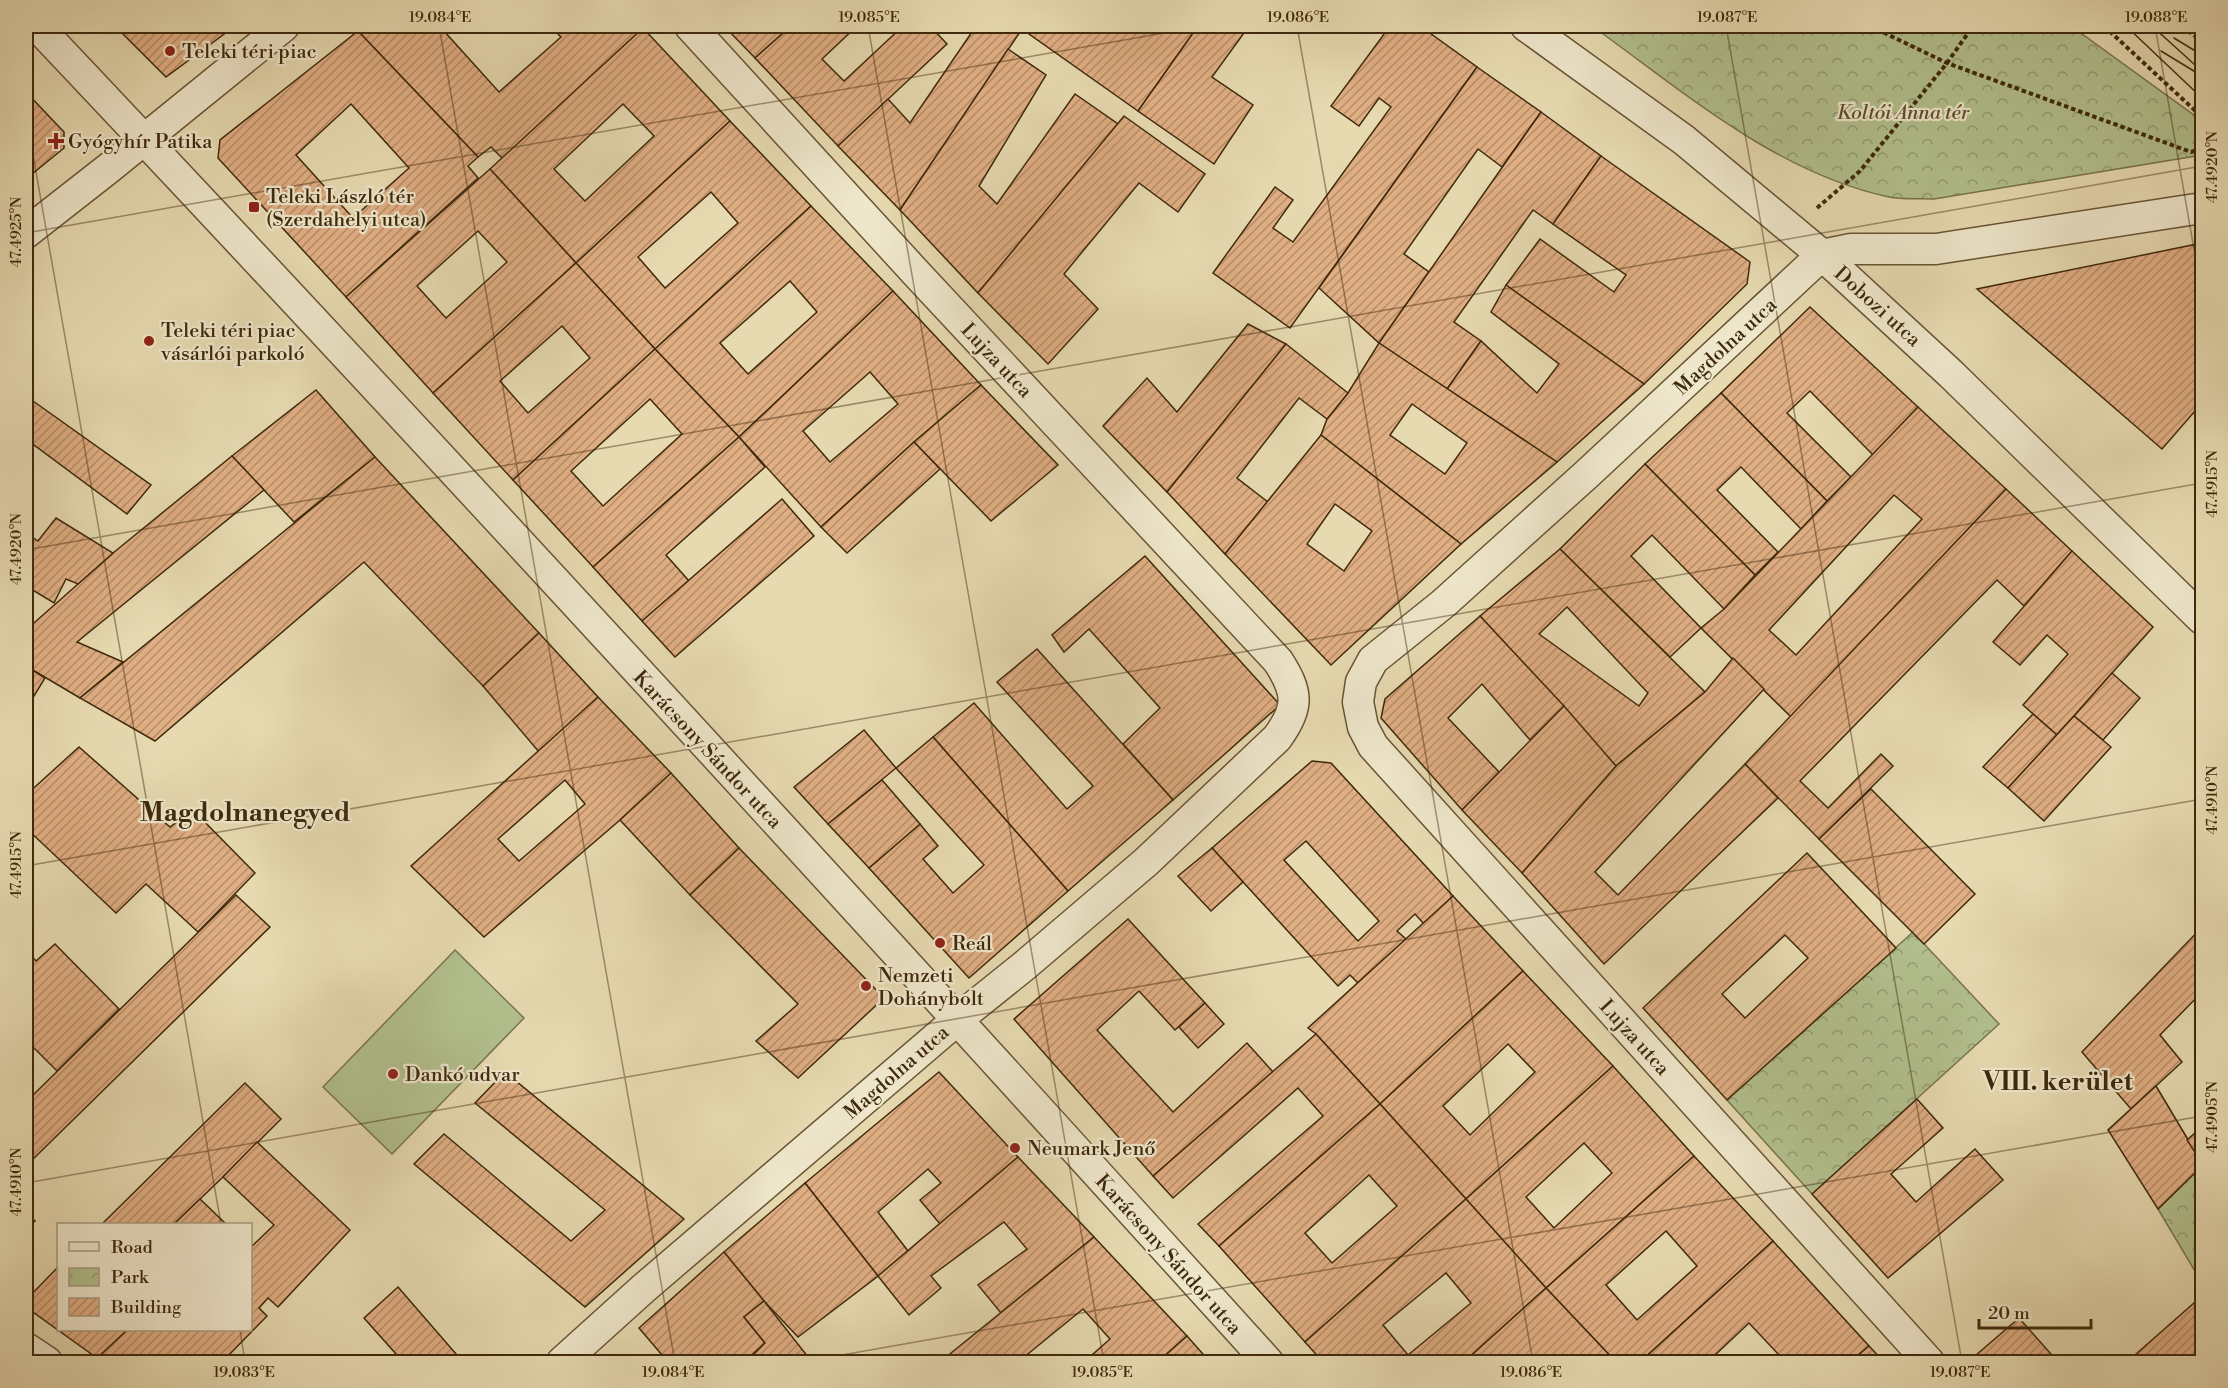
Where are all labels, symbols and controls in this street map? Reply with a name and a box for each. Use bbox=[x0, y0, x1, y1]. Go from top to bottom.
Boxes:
text: 19.084°E bbox=[409, 8, 471, 27]
text: 19.085°E bbox=[838, 8, 900, 27]
text: 19.086°E bbox=[1267, 8, 1329, 27]
text: 19.087°E bbox=[1697, 8, 1757, 27]
text: 19.088°E bbox=[2125, 8, 2187, 27]
place label: Teleki téri piac bbox=[182, 40, 317, 65]
marker: Teleki téri piac bbox=[163, 44, 177, 58]
park label: Koltói Anna tér bbox=[1837, 101, 1970, 126]
place label: Gyógyhír Patika bbox=[68, 130, 213, 155]
text: 47.4920°N bbox=[2203, 131, 2222, 203]
marker: Gyógyhír Patika bbox=[49, 134, 63, 148]
place label: Teleki László tér (Szerdahelyi utca) bbox=[266, 185, 426, 233]
text: 47.4925°N bbox=[7, 197, 26, 267]
marker: Teleki László tér (Szerdahelyi utca) bbox=[247, 200, 261, 214]
street label: Dobozi utca bbox=[1828, 262, 1926, 353]
street label: Magdolna utca bbox=[1669, 293, 1783, 401]
street label: Lujza utca bbox=[955, 318, 1038, 404]
place label: Teleki téri piac vásárlói parkoló bbox=[160, 319, 305, 367]
marker: Teleki téri piac vásárlói parkoló bbox=[142, 334, 156, 348]
text: 47.4915°N bbox=[2203, 450, 2222, 518]
text: 47.4920°N bbox=[7, 513, 26, 585]
street label: Karácsony Sándor utca bbox=[627, 666, 787, 835]
text: 47.4910°N bbox=[2203, 766, 2222, 834]
district label: Magdolnanegyed bbox=[140, 797, 350, 829]
text: 47.4915°N bbox=[7, 831, 26, 899]
place label: Reál bbox=[952, 932, 992, 957]
marker: Reál bbox=[933, 936, 947, 950]
place label: Nemzeti Dohánybolt bbox=[878, 964, 984, 1012]
marker: Nemzeti Dohánybolt bbox=[859, 979, 873, 993]
street label: Lujza utca bbox=[1593, 995, 1675, 1082]
street label: Magdolna utca bbox=[839, 1020, 955, 1126]
place label: Dankó udvar bbox=[405, 1063, 520, 1088]
district label: VIII. kerület bbox=[1982, 1066, 2134, 1098]
marker: Dankó udvar bbox=[386, 1067, 400, 1081]
text: 47.4905°N bbox=[2203, 1081, 2222, 1153]
place label: Neumark Jenő bbox=[1027, 1137, 1156, 1162]
marker: Neumark Jenő bbox=[1008, 1141, 1022, 1155]
text: 47.4910°N bbox=[7, 1148, 26, 1216]
street label: Karácsony Sándor utca bbox=[1089, 1170, 1247, 1341]
legend bbox=[57, 1223, 252, 1331]
text: Road bbox=[111, 1236, 154, 1259]
text: Park bbox=[111, 1266, 150, 1289]
scale bar bbox=[1979, 1292, 2092, 1330]
text: Building bbox=[110, 1296, 182, 1319]
text: 20 m bbox=[1988, 1302, 2030, 1325]
text: 19.083°E bbox=[213, 1363, 275, 1382]
text: 19.084°E bbox=[642, 1363, 704, 1382]
text: 19.085°E bbox=[1071, 1363, 1133, 1382]
text: 19.086°E bbox=[1500, 1363, 1562, 1382]
text: 19.087°E bbox=[1930, 1363, 1990, 1382]

